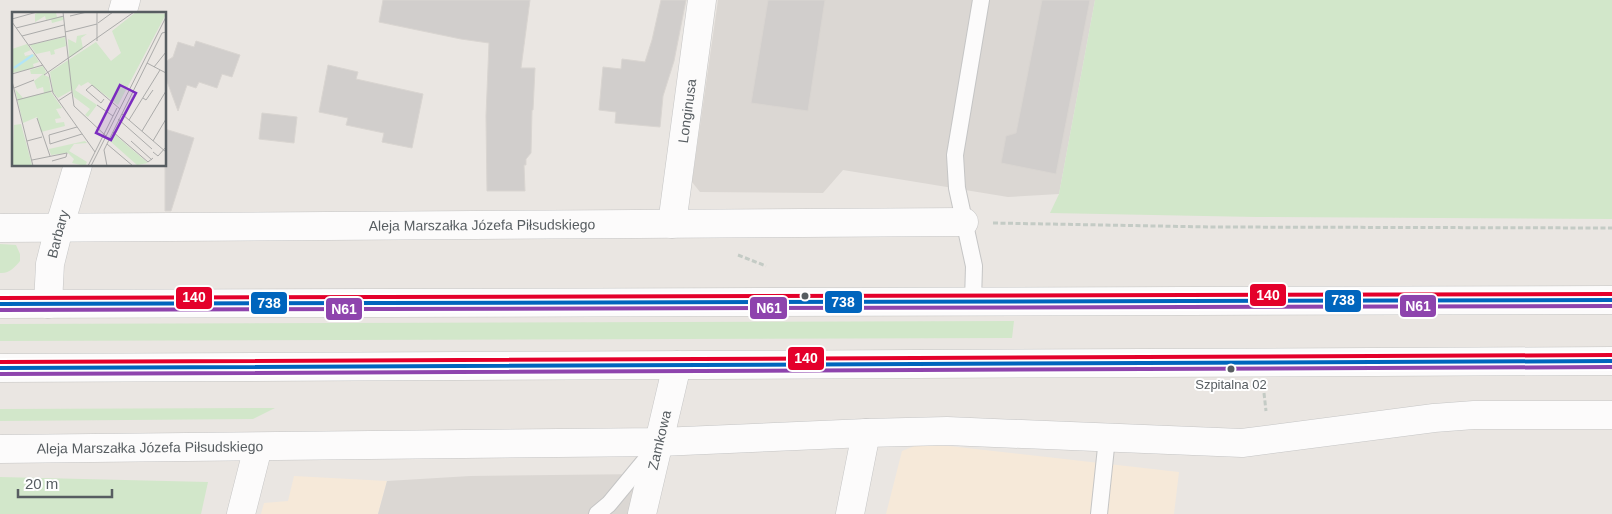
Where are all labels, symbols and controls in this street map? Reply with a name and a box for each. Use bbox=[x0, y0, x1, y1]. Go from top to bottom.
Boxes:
inset map bbox=[12, 12, 166, 166]
street label: Longinusa bbox=[675, 78, 699, 144]
street label: Barbary bbox=[44, 208, 72, 260]
street label: Aleja Marszałka Józefa Piłsudskiego bbox=[369, 216, 596, 234]
line badge: 140 bbox=[1249, 283, 1287, 307]
line badge: 140 bbox=[175, 286, 213, 310]
text: 140 bbox=[1256, 287, 1280, 303]
text: 140 bbox=[182, 289, 206, 305]
line badge: 738 bbox=[1324, 289, 1362, 313]
line badge: 738 bbox=[824, 290, 863, 314]
line badge: 738 bbox=[250, 291, 288, 315]
unlabelled marker bbox=[800, 291, 810, 301]
text: 738 bbox=[1331, 292, 1355, 308]
text: 738 bbox=[831, 294, 855, 310]
line badge: N61 bbox=[1399, 294, 1437, 318]
text: 738 bbox=[257, 295, 281, 311]
line badge: N61 bbox=[749, 296, 788, 320]
line badge: N61 bbox=[325, 297, 363, 321]
text: N61 bbox=[1405, 298, 1431, 314]
text: N61 bbox=[756, 300, 782, 316]
text: N61 bbox=[331, 301, 357, 317]
line badge: 140 bbox=[787, 346, 825, 371]
text: 140 bbox=[794, 350, 818, 366]
marker: Szpitalna 02 bbox=[1226, 364, 1236, 374]
place label: Szpitalna 02 bbox=[1195, 377, 1267, 392]
street label: Zamkowa bbox=[645, 408, 674, 471]
street label: Aleja Marszałka Józefa Piłsudskiego bbox=[37, 438, 264, 457]
scale bar bbox=[18, 466, 111, 498]
text: 20 m bbox=[25, 475, 58, 492]

